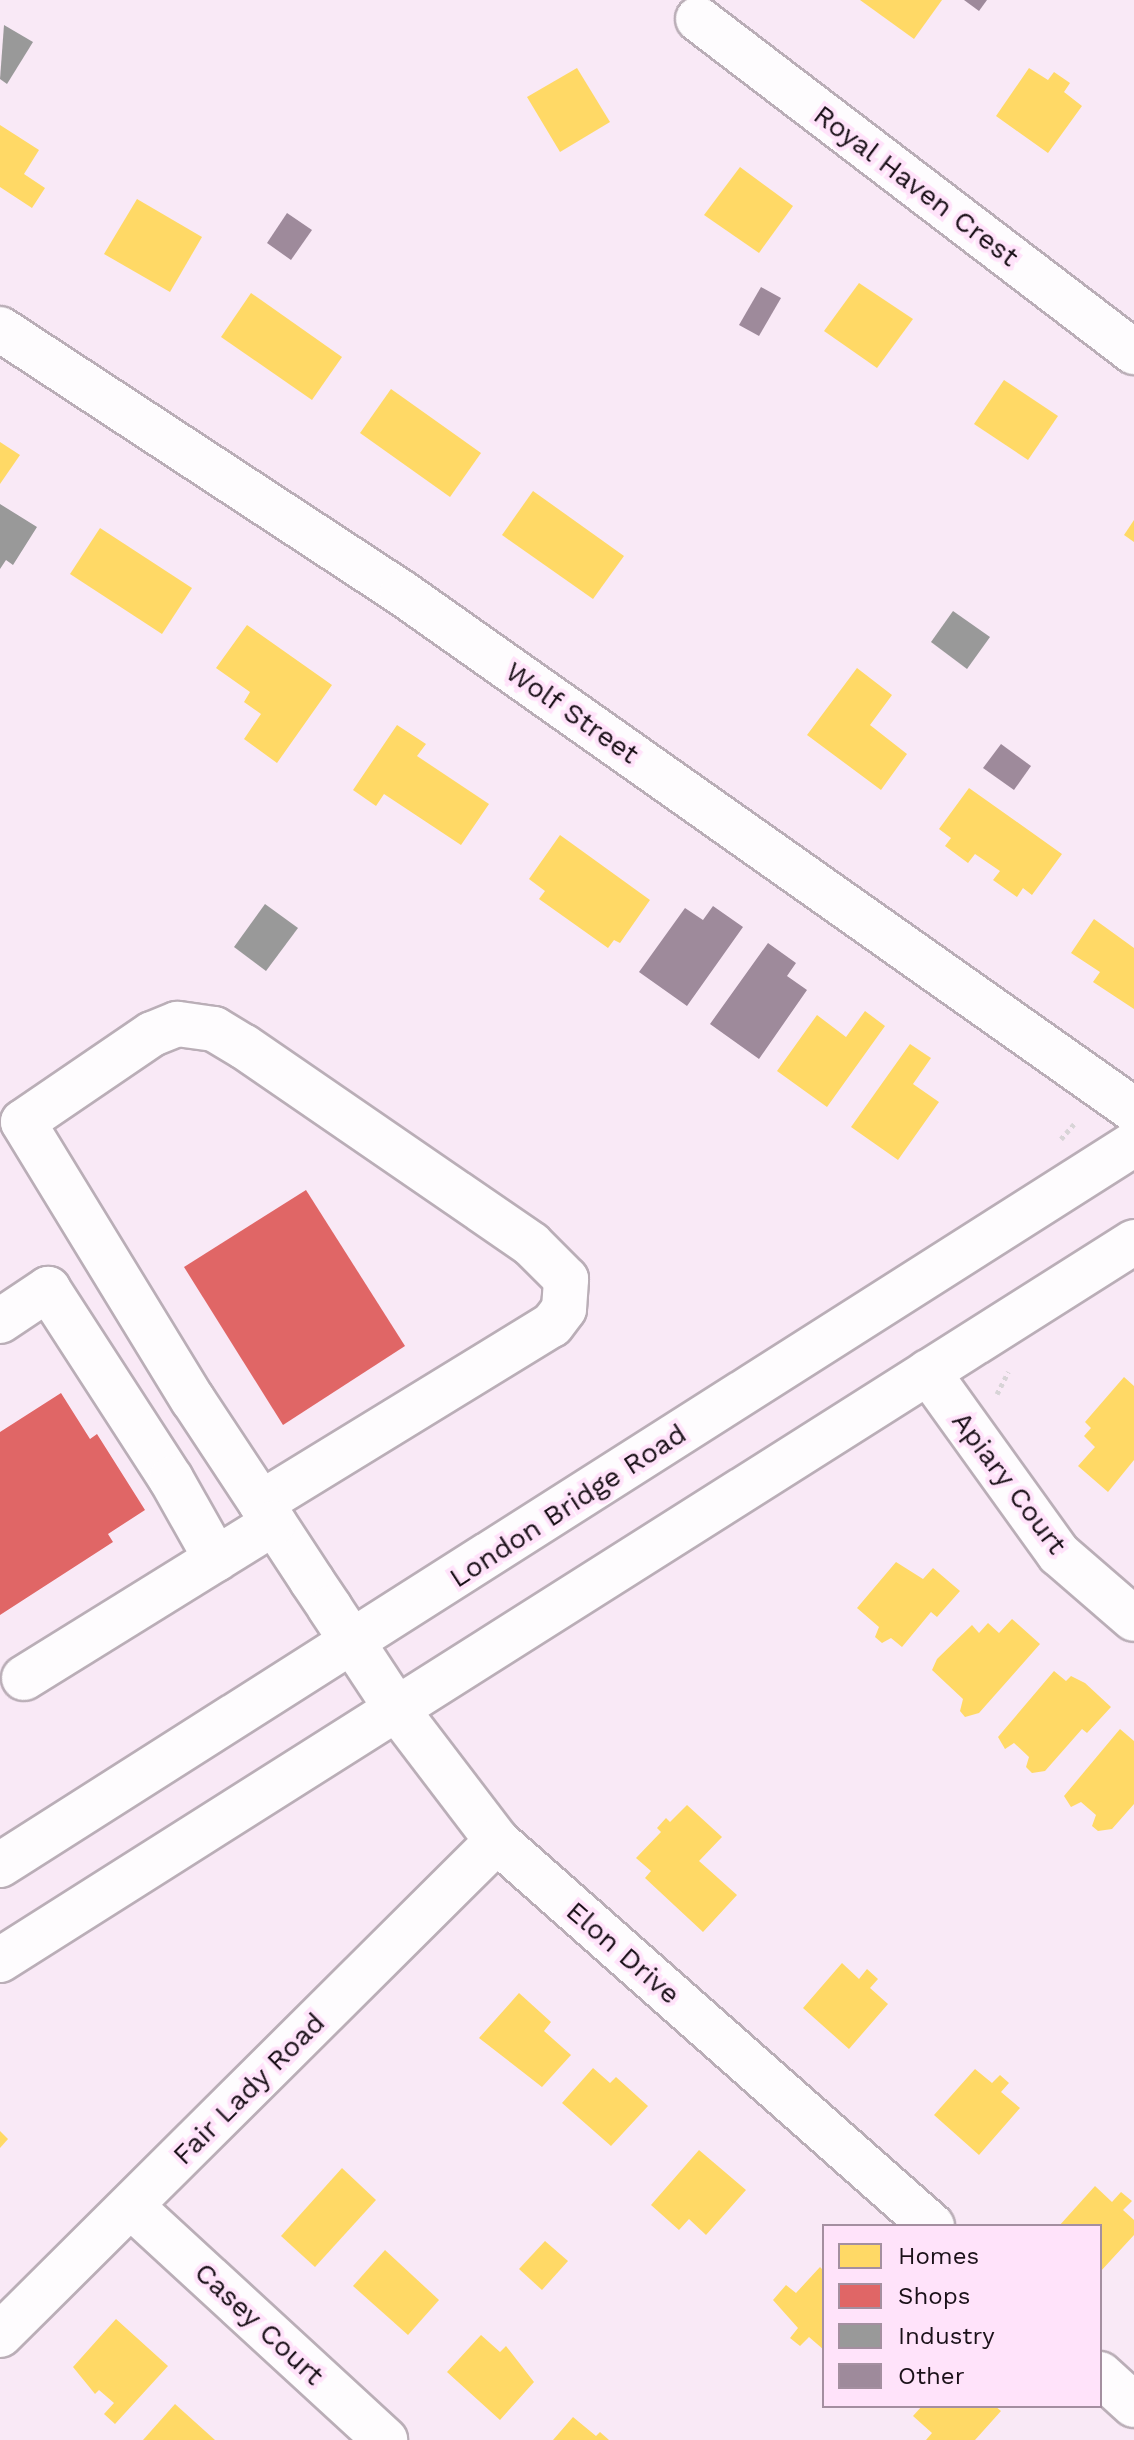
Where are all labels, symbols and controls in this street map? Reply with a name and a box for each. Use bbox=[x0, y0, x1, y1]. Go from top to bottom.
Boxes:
street label: Royal Haven Crest bbox=[807, 98, 1025, 274]
street label: Wolf Street bbox=[498, 654, 646, 772]
street label: Apiary Court bbox=[944, 1405, 1074, 1561]
street label: London Bridge Road bbox=[443, 1417, 693, 1595]
street label: Elon Drive bbox=[559, 1894, 687, 2012]
street label: Fair Lady Road bbox=[166, 2006, 332, 2172]
legend bbox=[822, 2224, 1102, 2408]
text: Homes bbox=[898, 2242, 979, 2270]
street label: Casey Court bbox=[187, 2255, 331, 2393]
text: Shops bbox=[898, 2282, 970, 2310]
text: Industry bbox=[898, 2322, 995, 2350]
text: Other bbox=[898, 2362, 965, 2390]

